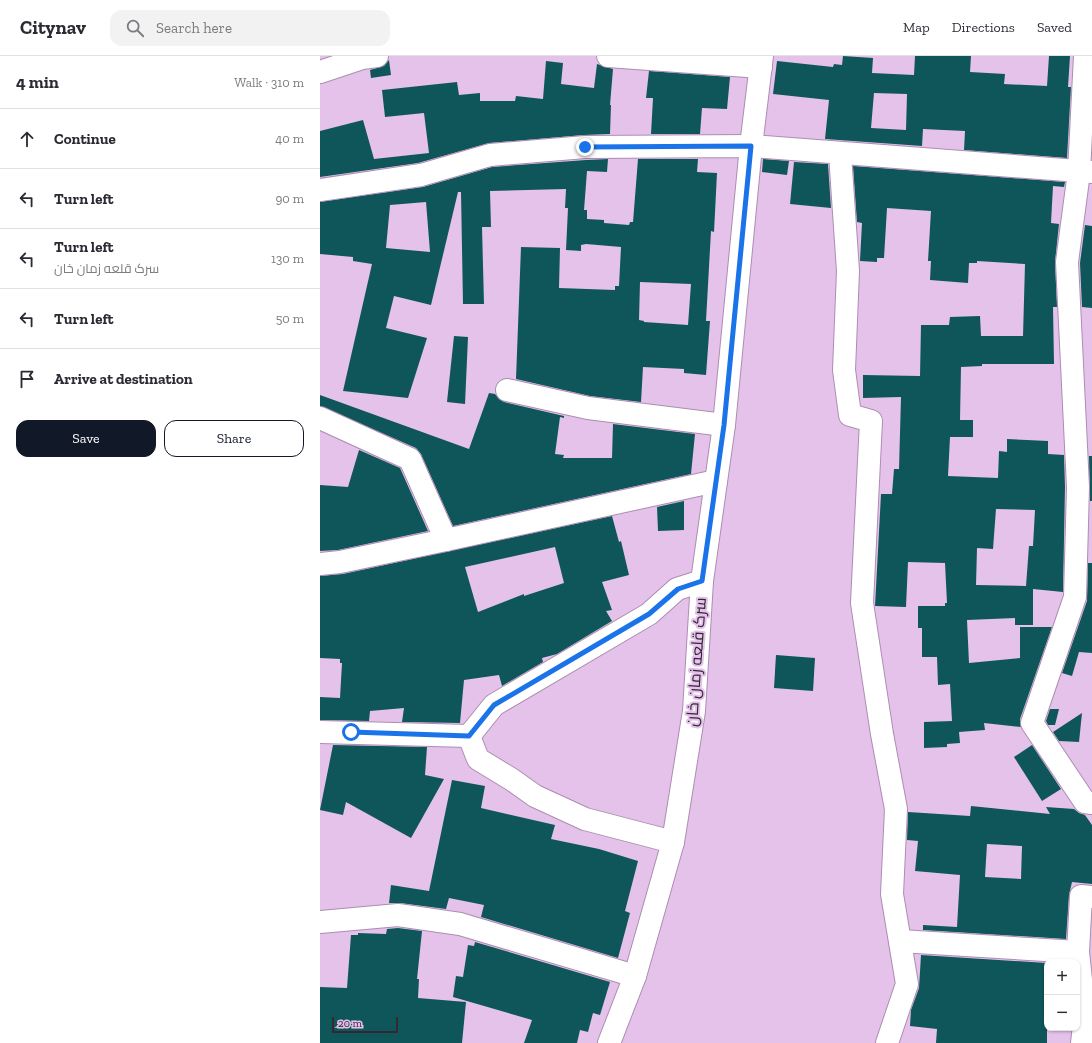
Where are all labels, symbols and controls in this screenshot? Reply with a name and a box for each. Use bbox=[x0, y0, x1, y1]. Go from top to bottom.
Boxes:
search box bbox=[110, 10, 390, 46]
text: Citynav bbox=[20, 16, 86, 39]
icon: search bbox=[124, 17, 146, 39]
text: Search here bbox=[156, 19, 232, 37]
text: Map bbox=[903, 19, 930, 36]
text: Directions bbox=[952, 19, 1015, 36]
text: Saved bbox=[1037, 19, 1072, 36]
text: 4 min bbox=[16, 72, 59, 92]
text: Walk · 310 m bbox=[234, 75, 304, 90]
icon: ahead bbox=[16, 128, 38, 150]
text: Continue bbox=[54, 130, 116, 148]
text: 40 m bbox=[275, 131, 304, 146]
route end bbox=[576, 138, 594, 156]
icon: left bbox=[16, 188, 38, 210]
text: Turn left bbox=[54, 190, 114, 208]
text: 90 m bbox=[275, 191, 304, 206]
text: Turn left bbox=[54, 238, 114, 256]
icon: left bbox=[16, 248, 38, 270]
text: 130 m bbox=[271, 251, 304, 266]
text: سرک قلعه زمان خان bbox=[54, 261, 159, 276]
icon: left bbox=[16, 308, 38, 330]
text: Turn left bbox=[54, 310, 114, 328]
text: 50 m bbox=[276, 311, 304, 326]
icon: arrive bbox=[16, 368, 38, 390]
text: Arrive at destination bbox=[54, 370, 193, 388]
button: Save bbox=[16, 420, 156, 457]
button: Share bbox=[164, 420, 304, 457]
street label: سرک قلعه زمان خان bbox=[682, 597, 711, 727]
route start bbox=[342, 723, 360, 741]
map controls bbox=[1044, 959, 1080, 1031]
button: + bbox=[1044, 959, 1080, 995]
button: − bbox=[1044, 995, 1080, 1031]
scale bar bbox=[332, 1015, 398, 1034]
text: 20 m bbox=[338, 1017, 362, 1030]

